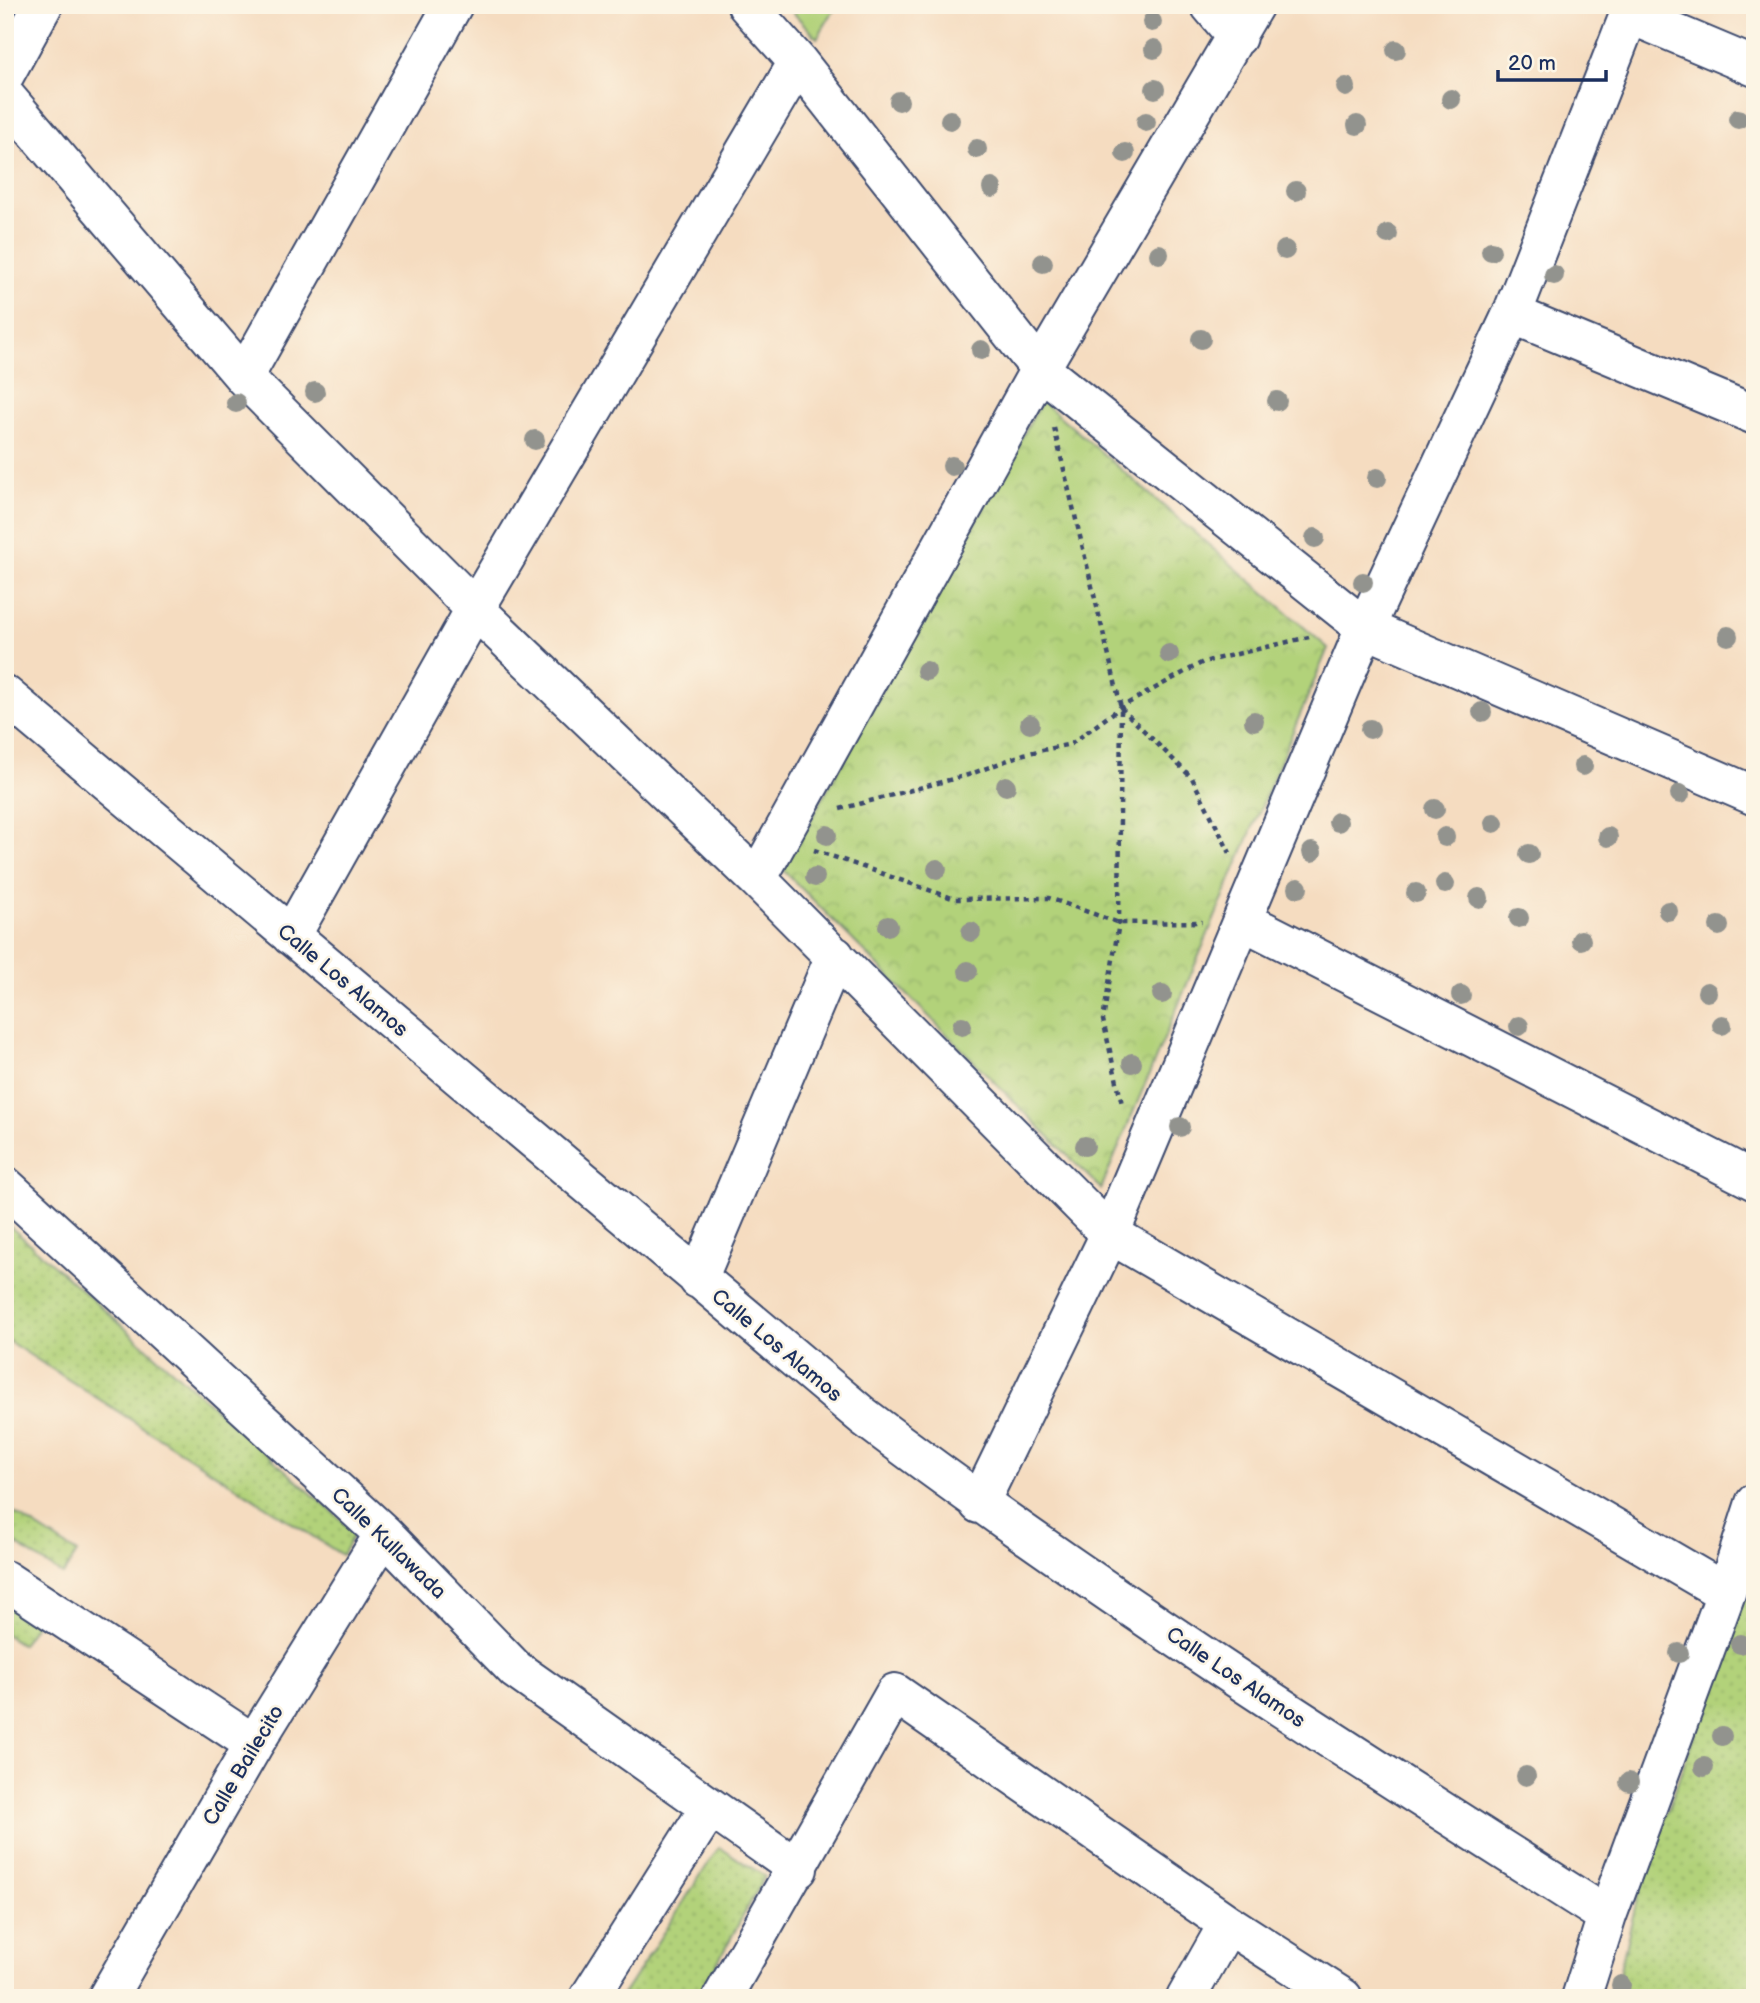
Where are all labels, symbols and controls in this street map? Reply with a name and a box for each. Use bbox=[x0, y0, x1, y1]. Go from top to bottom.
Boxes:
scale bar bbox=[1498, 38, 1606, 82]
text: 20 m bbox=[1508, 51, 1556, 76]
street label: Calle Los Alamos bbox=[272, 919, 413, 1042]
street label: Calle Los Alamos bbox=[706, 1284, 847, 1407]
street label: Calle Kullawada bbox=[326, 1482, 451, 1604]
street label: Calle Los Alamos bbox=[1161, 1622, 1310, 1733]
street label: Calle Bailecito bbox=[198, 1700, 289, 1830]

